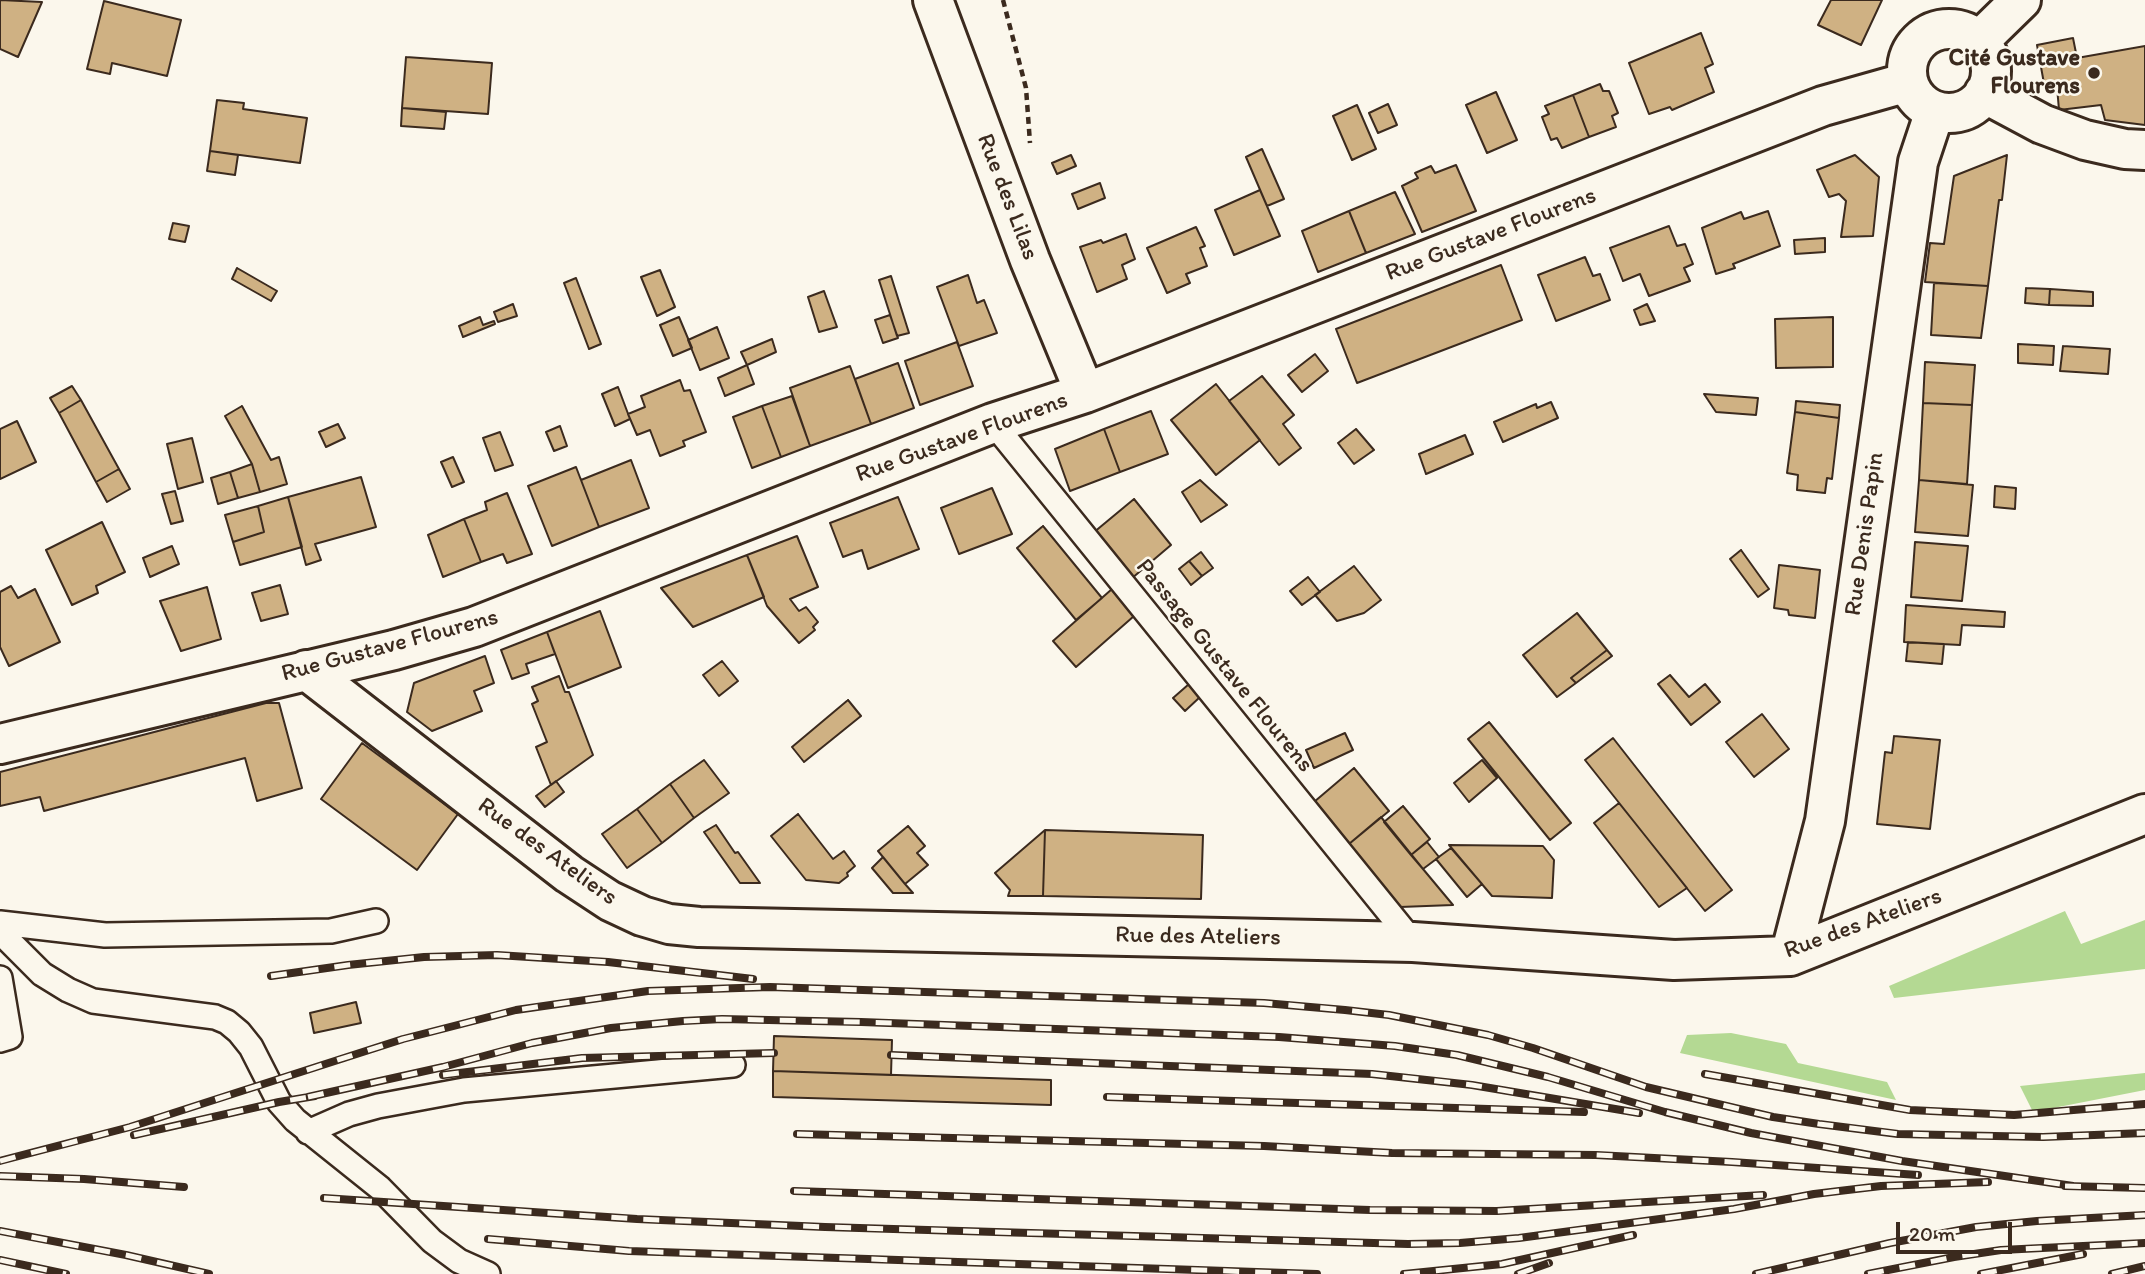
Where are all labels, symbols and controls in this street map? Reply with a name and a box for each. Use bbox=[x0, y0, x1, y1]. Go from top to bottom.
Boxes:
place label: Cité Gustave Flourens bbox=[1949, 45, 2080, 101]
marker: Cité Gustave Flourens bbox=[2086, 65, 2102, 81]
street label: Rue des Lilas bbox=[970, 130, 1044, 264]
street label: Rue Gustave Flourens bbox=[1382, 182, 1600, 288]
street label: Rue Gustave Flourens bbox=[852, 386, 1072, 490]
street label: Rue Denis Papin bbox=[1839, 450, 1891, 618]
street label: Passage Gustave Flourens bbox=[1129, 553, 1319, 779]
street label: Rue Gustave Flourens bbox=[278, 603, 502, 689]
street label: Rue des Ateliers bbox=[471, 792, 623, 912]
street label: Rue des Ateliers bbox=[1780, 882, 1946, 966]
street label: Rue des Ateliers bbox=[1115, 921, 1281, 953]
scale bar bbox=[1900, 1208, 2016, 1252]
text: 20 m bbox=[1909, 1221, 1955, 1246]

